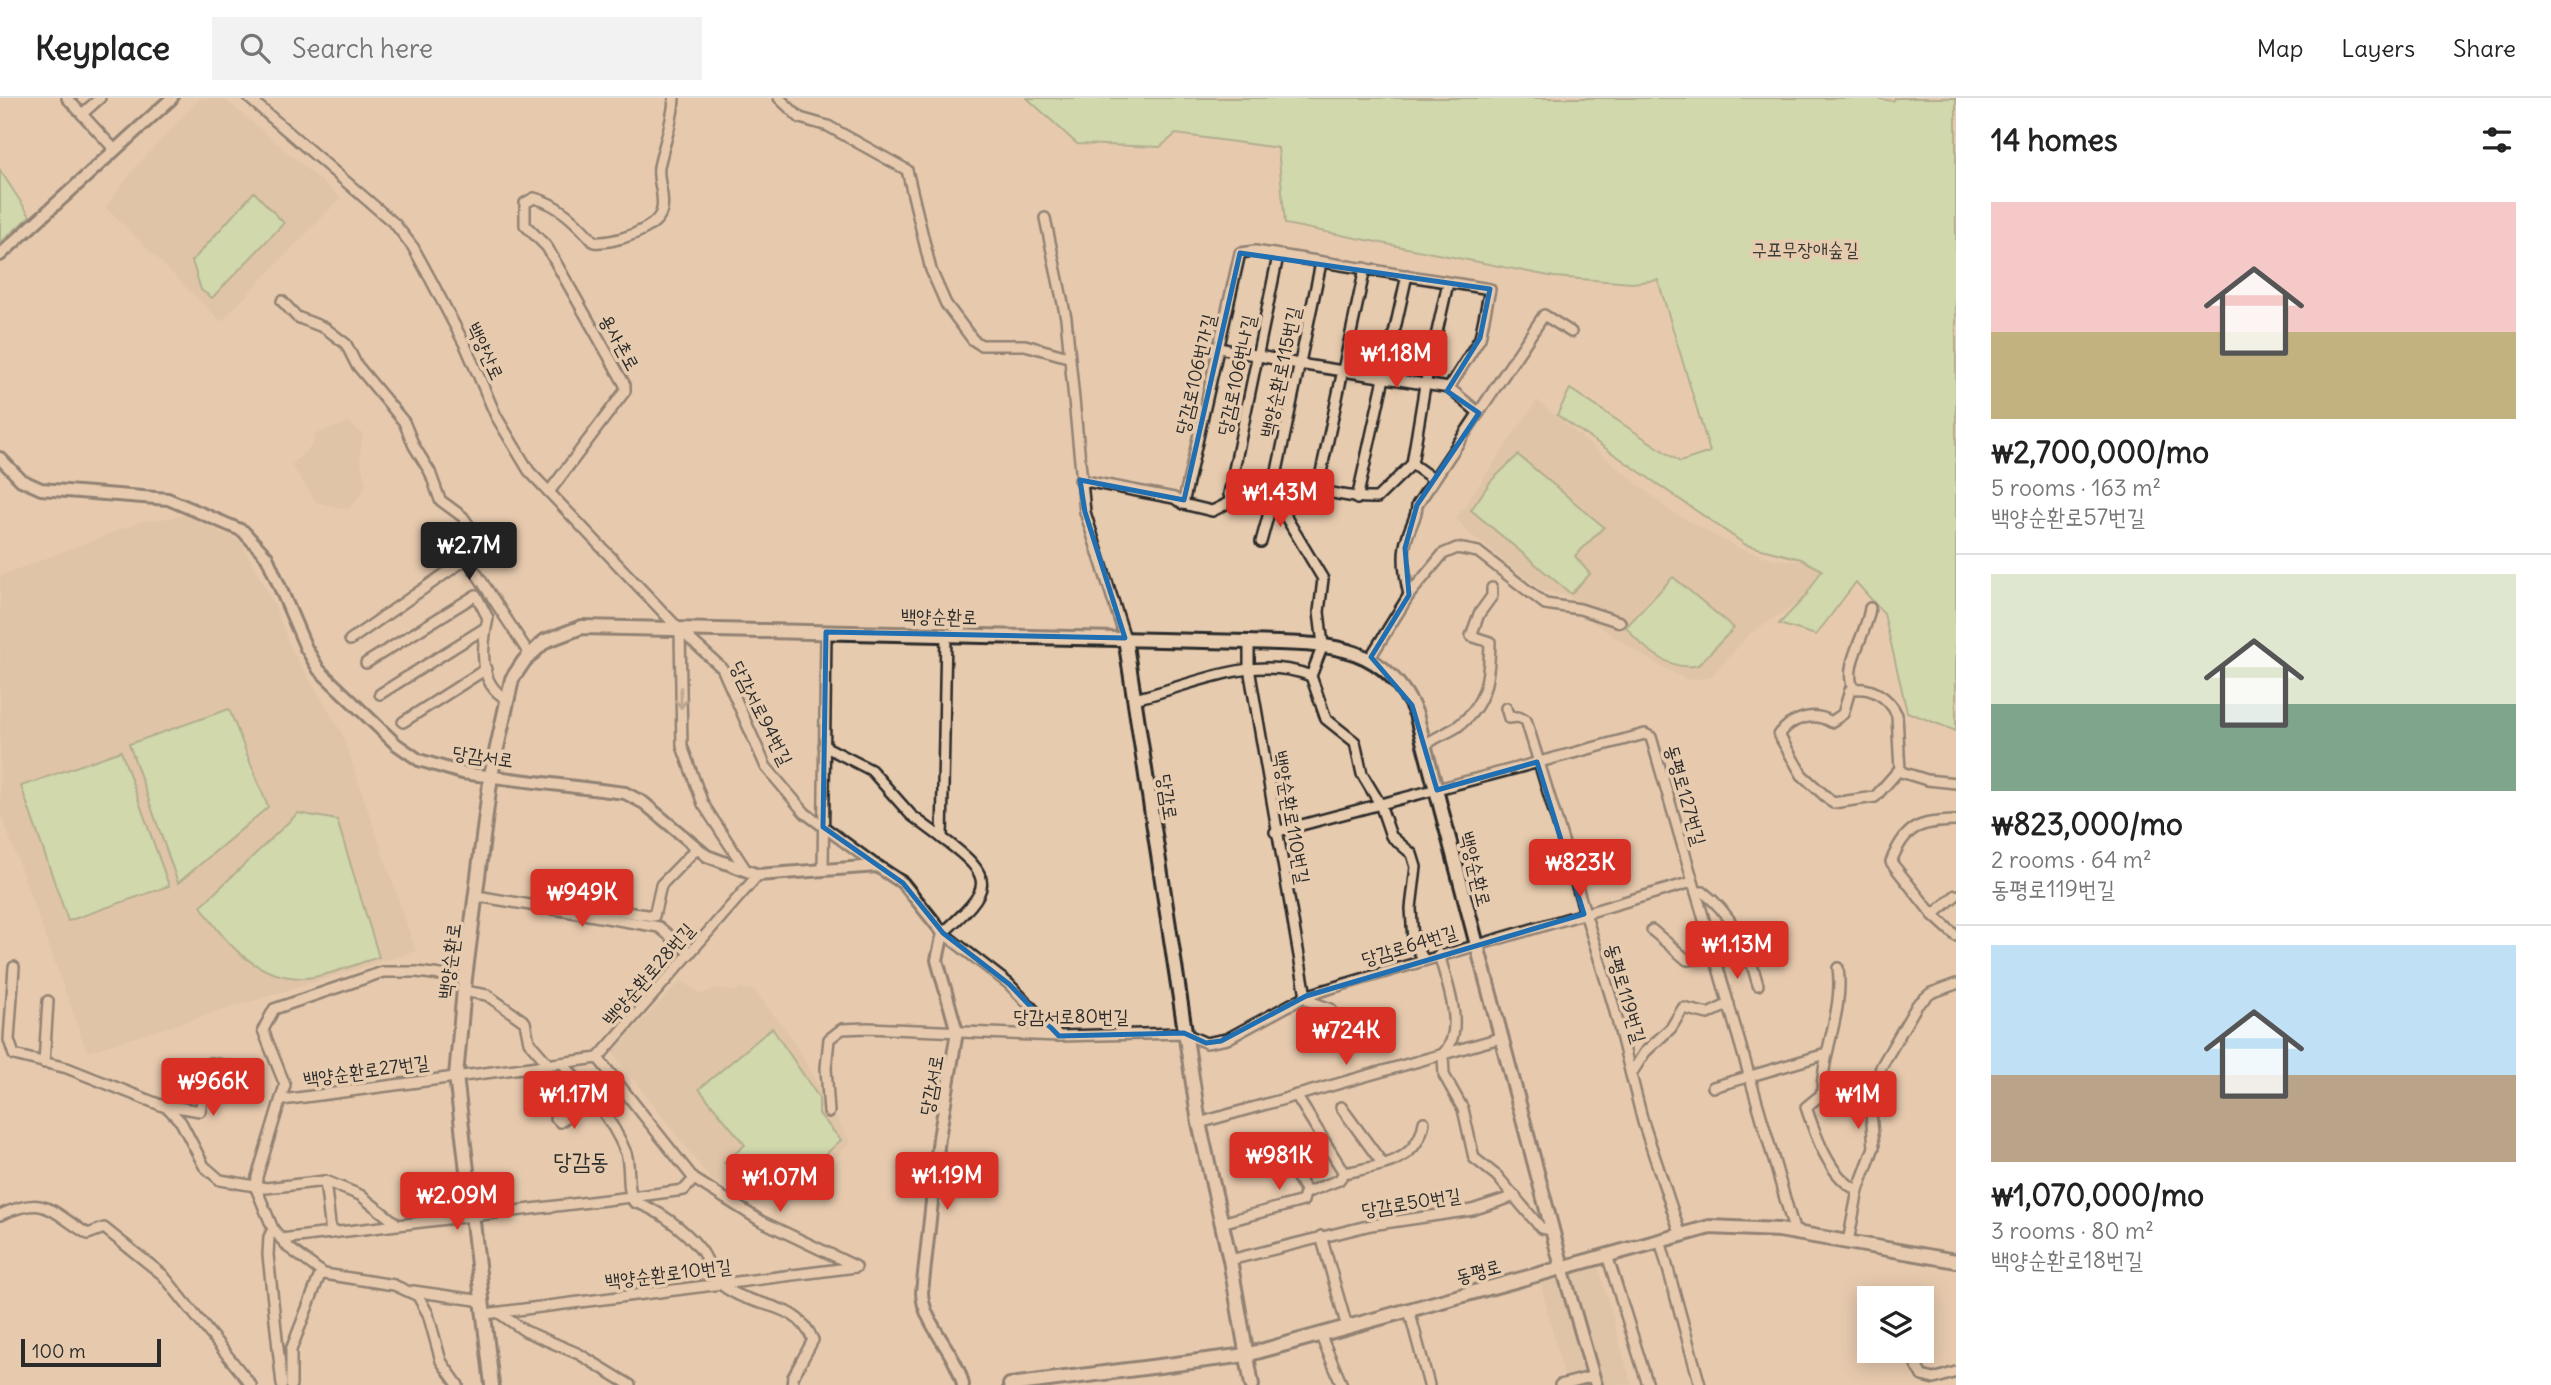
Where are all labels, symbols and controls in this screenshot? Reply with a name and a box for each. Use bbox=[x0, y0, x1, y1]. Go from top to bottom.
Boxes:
search box bbox=[212, 17, 702, 80]
text: Keyplace bbox=[35, 27, 170, 69]
icon: search bbox=[236, 29, 274, 67]
text: Search here bbox=[292, 32, 433, 65]
text: Map bbox=[2257, 33, 2303, 63]
text: Layers bbox=[2341, 33, 2415, 63]
text: Share bbox=[2453, 33, 2516, 63]
text: 14 homes bbox=[1991, 121, 2118, 159]
icon: filters bbox=[2478, 121, 2516, 159]
park label: 구포무장애숲길 bbox=[1751, 237, 1859, 261]
icon: home bbox=[2191, 248, 2317, 374]
street label: 백양순환로115번길 bbox=[1254, 304, 1306, 440]
street label: 용사촌로 bbox=[595, 309, 645, 375]
street label: 당감로106번가길 bbox=[1170, 311, 1220, 437]
street label: 당감로106번나길 bbox=[1212, 312, 1260, 438]
street label: 백양산로 bbox=[462, 318, 510, 384]
pin: ₩1.18M bbox=[1339, 330, 1453, 390]
text: ₩1.18M bbox=[1360, 338, 1432, 367]
text: ₩2,700,000/mo bbox=[1991, 433, 2209, 471]
pin: ₩1.43M bbox=[1223, 470, 1337, 529]
text: 5 rooms · 163 m² bbox=[1991, 473, 2161, 502]
text: ₩1.43M bbox=[1242, 477, 1318, 506]
text: 백양순환로57번길 bbox=[1991, 502, 2145, 531]
pin: ₩2.7M bbox=[420, 522, 518, 582]
text: ₩2.7M bbox=[437, 530, 501, 559]
street label: 백양순환로 bbox=[901, 603, 977, 629]
icon: home bbox=[2191, 620, 2317, 746]
street label: 당감서로94번길 bbox=[726, 657, 798, 769]
one-way arrow bbox=[674, 686, 687, 709]
street label: 당감서로 bbox=[451, 740, 515, 772]
street label: 동평로127번길 bbox=[1660, 742, 1712, 848]
street label: 백양순환로110번길 bbox=[1268, 749, 1316, 885]
street label: 당감로 bbox=[1153, 772, 1183, 822]
text: ₩823,000/mo bbox=[1991, 805, 2183, 843]
street label: 백양순환로 bbox=[1455, 829, 1497, 909]
pin: ₩823K bbox=[1531, 840, 1629, 899]
text: 2 rooms · 64 m² bbox=[1991, 845, 2152, 874]
text: ₩823K bbox=[1545, 847, 1615, 876]
pin: ₩949K bbox=[533, 870, 631, 929]
text: 동평로119번길 bbox=[1991, 874, 2115, 903]
text: ₩949K bbox=[546, 877, 618, 906]
street label: 백양순환로28번길 bbox=[597, 918, 699, 1030]
street label: 당감로64번길 bbox=[1358, 919, 1460, 971]
street label: 백양순환로 bbox=[432, 922, 466, 1000]
pin: ₩1.13M bbox=[1680, 922, 1794, 981]
text: ₩1.13M bbox=[1702, 929, 1772, 958]
street label: 동평로119번길 bbox=[1600, 940, 1652, 1046]
icon: home bbox=[2191, 991, 2317, 1117]
street label: 당감서로80번길 bbox=[1013, 1004, 1129, 1028]
pin: ₩724K bbox=[1297, 1007, 1395, 1067]
text: ₩724K bbox=[1312, 1015, 1380, 1044]
street label: 백양순환로27번길 bbox=[302, 1049, 430, 1091]
street label: 당감서로 bbox=[914, 1053, 948, 1117]
pin: ₩966K bbox=[164, 1058, 262, 1118]
text: ₩966K bbox=[177, 1066, 249, 1095]
pin: ₩1.17M bbox=[517, 1072, 631, 1131]
pin: ₩1M bbox=[1824, 1072, 1892, 1131]
text: ₩1.17M bbox=[539, 1079, 609, 1108]
text: ₩1M bbox=[1836, 1079, 1880, 1108]
pin: ₩981K bbox=[1230, 1132, 1328, 1192]
text: ₩981K bbox=[1246, 1140, 1312, 1169]
district label: 당감동 bbox=[553, 1146, 609, 1175]
pin: ₩1.19M bbox=[890, 1152, 1004, 1212]
pin: ₩1.07M bbox=[723, 1154, 837, 1214]
text: ₩1.19M bbox=[911, 1160, 983, 1189]
text: ₩1.07M bbox=[742, 1162, 818, 1191]
pin: ₩2.09M bbox=[400, 1172, 514, 1232]
text: ₩1,070,000/mo bbox=[1991, 1176, 2204, 1214]
text: ₩2.09M bbox=[416, 1180, 498, 1209]
street label: 당감로50번길 bbox=[1360, 1182, 1462, 1222]
text: 3 rooms · 80 m² bbox=[1991, 1216, 2154, 1245]
text: 백양순환로18번길 bbox=[1991, 1245, 2143, 1274]
street label: 백양순환로10번길 bbox=[603, 1253, 733, 1293]
street label: 동평로 bbox=[1453, 1253, 1503, 1289]
map controls bbox=[1857, 1286, 1934, 1363]
button: layers bbox=[1857, 1286, 1934, 1363]
scale bar bbox=[21, 1336, 161, 1368]
text: 100 m bbox=[32, 1339, 86, 1363]

